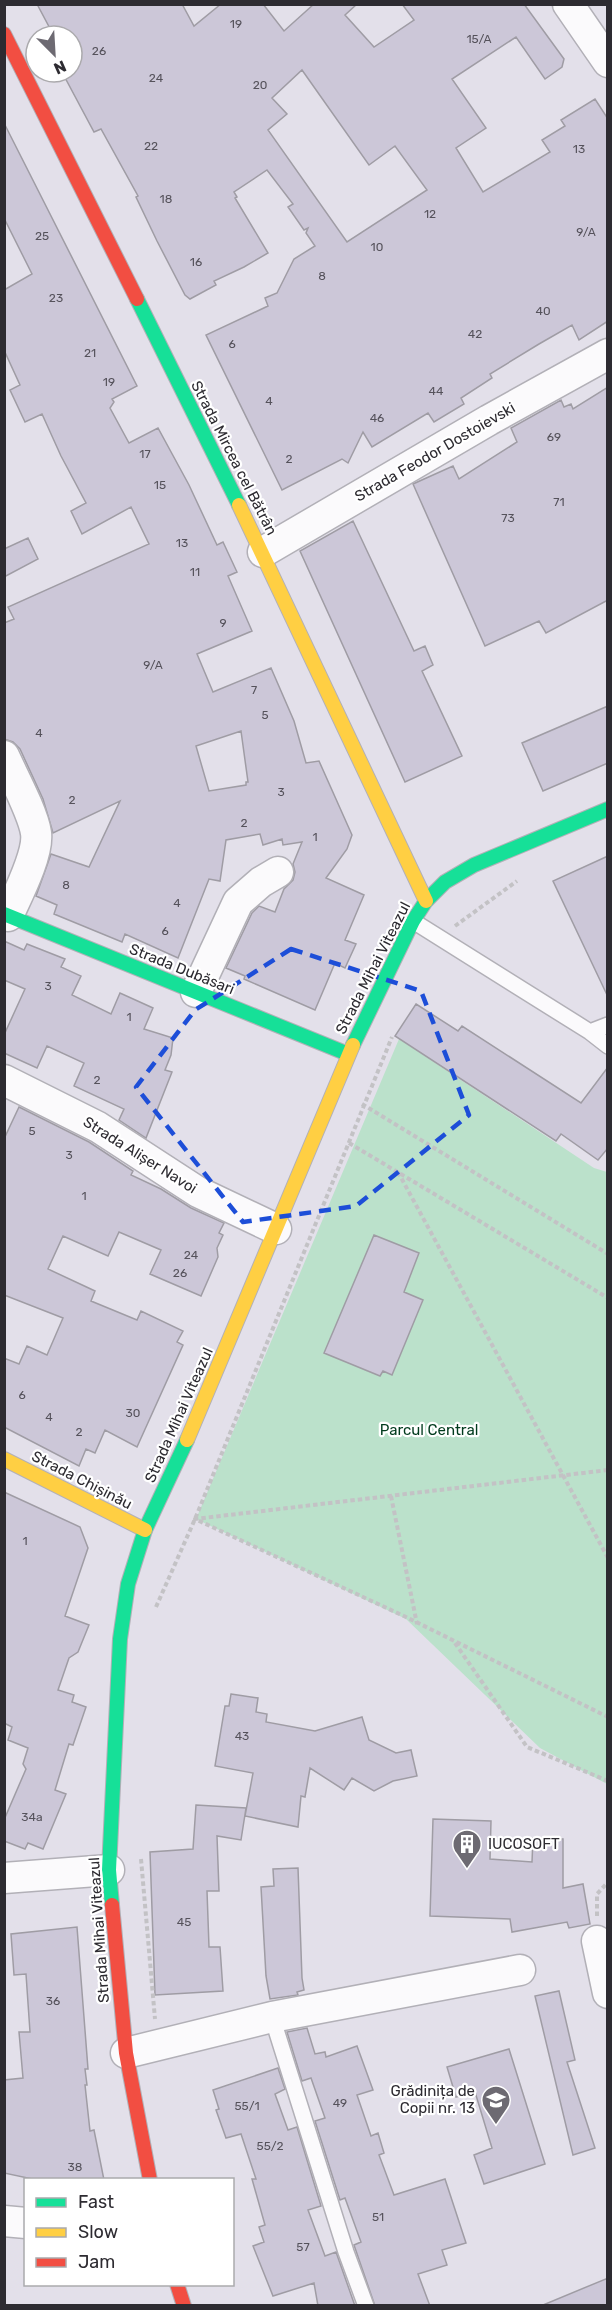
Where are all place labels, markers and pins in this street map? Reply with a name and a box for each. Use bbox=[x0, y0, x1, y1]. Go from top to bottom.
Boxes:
building icon: IUCOSOFT bbox=[451, 1828, 483, 1870]
place label: IUCOSOFT bbox=[488, 1835, 560, 1853]
place label: Grădinița de Copii nr. 13 bbox=[391, 2082, 475, 2117]
school or university icon: Grădinița de Copii nr. 13 bbox=[480, 2084, 512, 2126]

